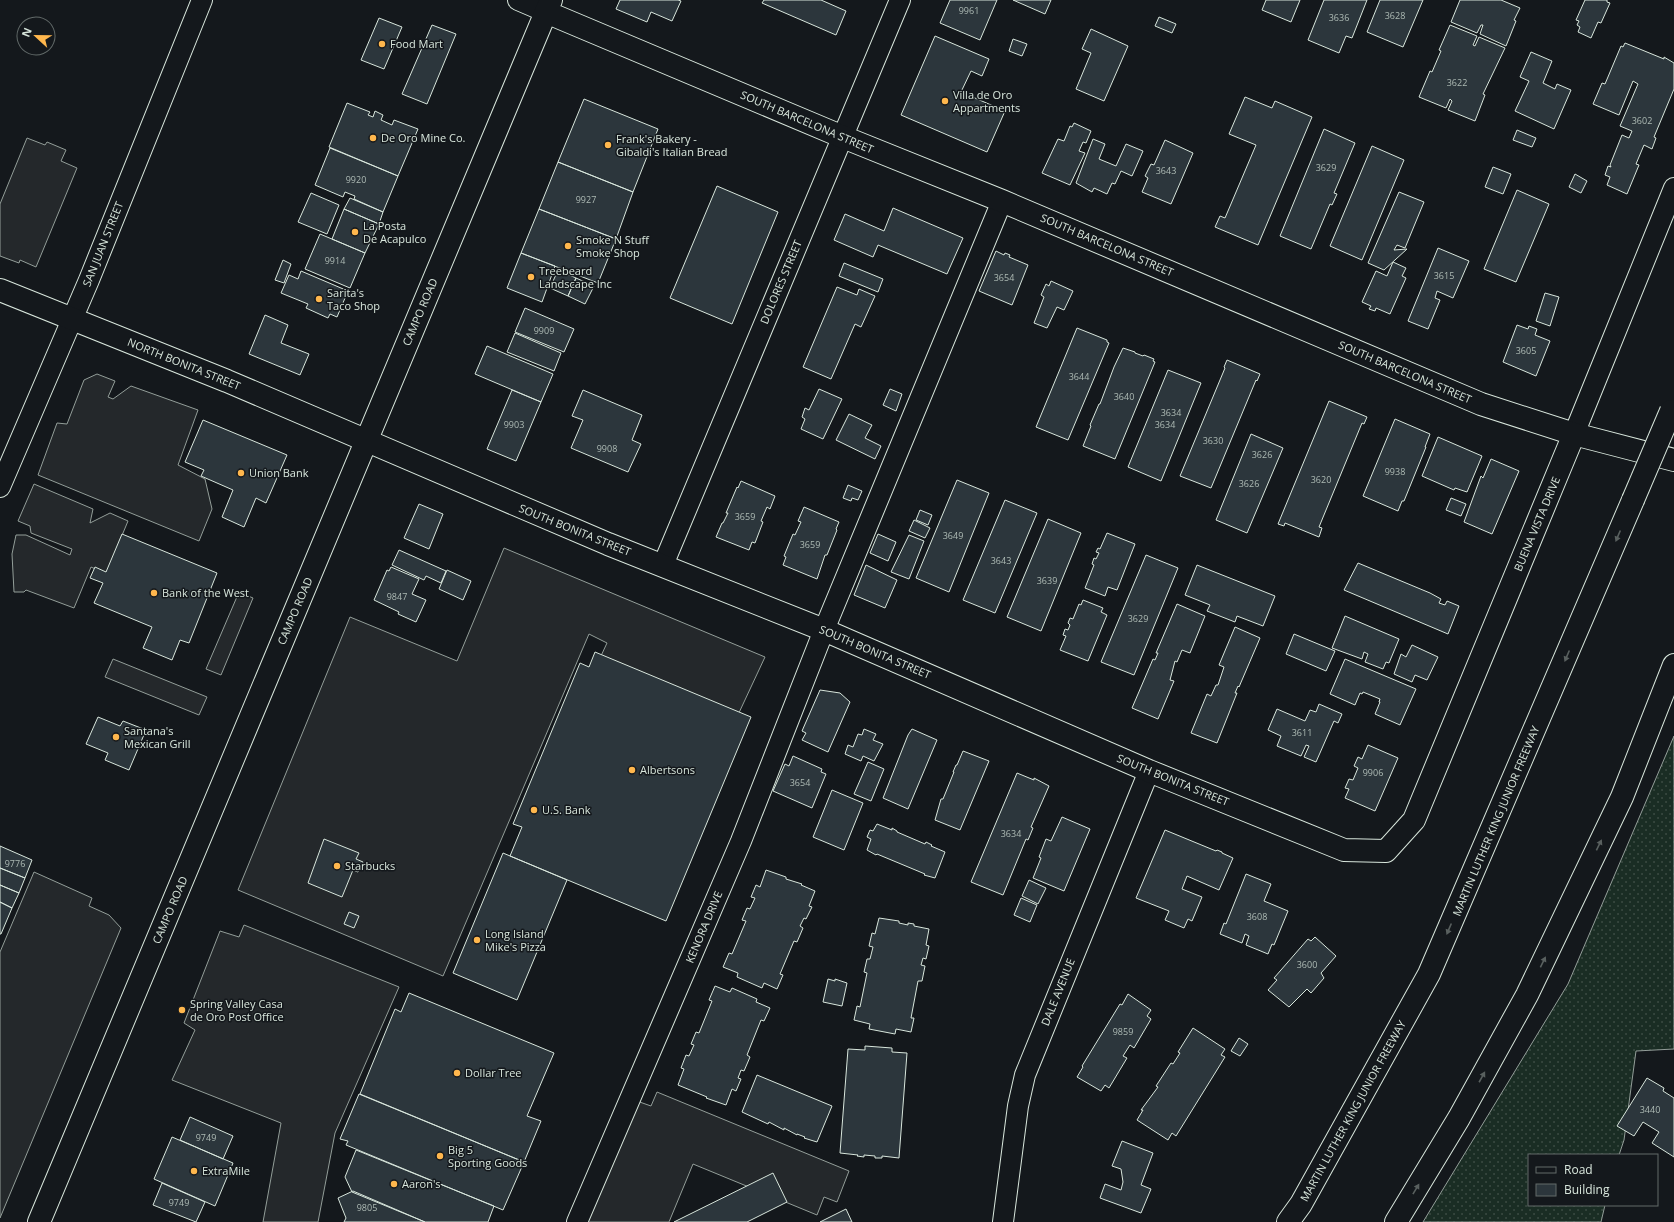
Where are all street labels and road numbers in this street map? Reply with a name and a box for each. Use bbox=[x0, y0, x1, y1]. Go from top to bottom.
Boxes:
street label: SOUTH BARCELONA STREET bbox=[738, 87, 876, 156]
street label: SAN JUAN STREET bbox=[79, 199, 126, 289]
street label: SOUTH BARCELONA STREET bbox=[1038, 210, 1176, 279]
street label: DOLORES STREET bbox=[756, 238, 805, 326]
street label: CAMPO ROAD bbox=[399, 276, 441, 348]
street label: NORTH BONITA STREET bbox=[125, 334, 243, 393]
street label: SOUTH BARCELONA STREET bbox=[1336, 337, 1474, 406]
street label: BUENA VISTA DRIVE bbox=[1510, 474, 1563, 573]
street label: SOUTH BONITA STREET bbox=[517, 500, 633, 559]
street label: CAMPO ROAD bbox=[274, 575, 316, 647]
street label: SOUTH BONITA STREET bbox=[817, 621, 933, 682]
street label: MARTIN LUTHER KING JUNIOR FREEWAY bbox=[1449, 723, 1543, 918]
street label: SOUTH BONITA STREET bbox=[1115, 750, 1231, 809]
street label: CAMPO ROAD bbox=[149, 874, 191, 946]
street label: KENORA DRIVE bbox=[682, 889, 725, 965]
street label: DALE AVENUE bbox=[1037, 956, 1078, 1028]
street label: MARTIN LUTHER KING JUNIOR FREEWAY bbox=[1296, 1017, 1409, 1204]

